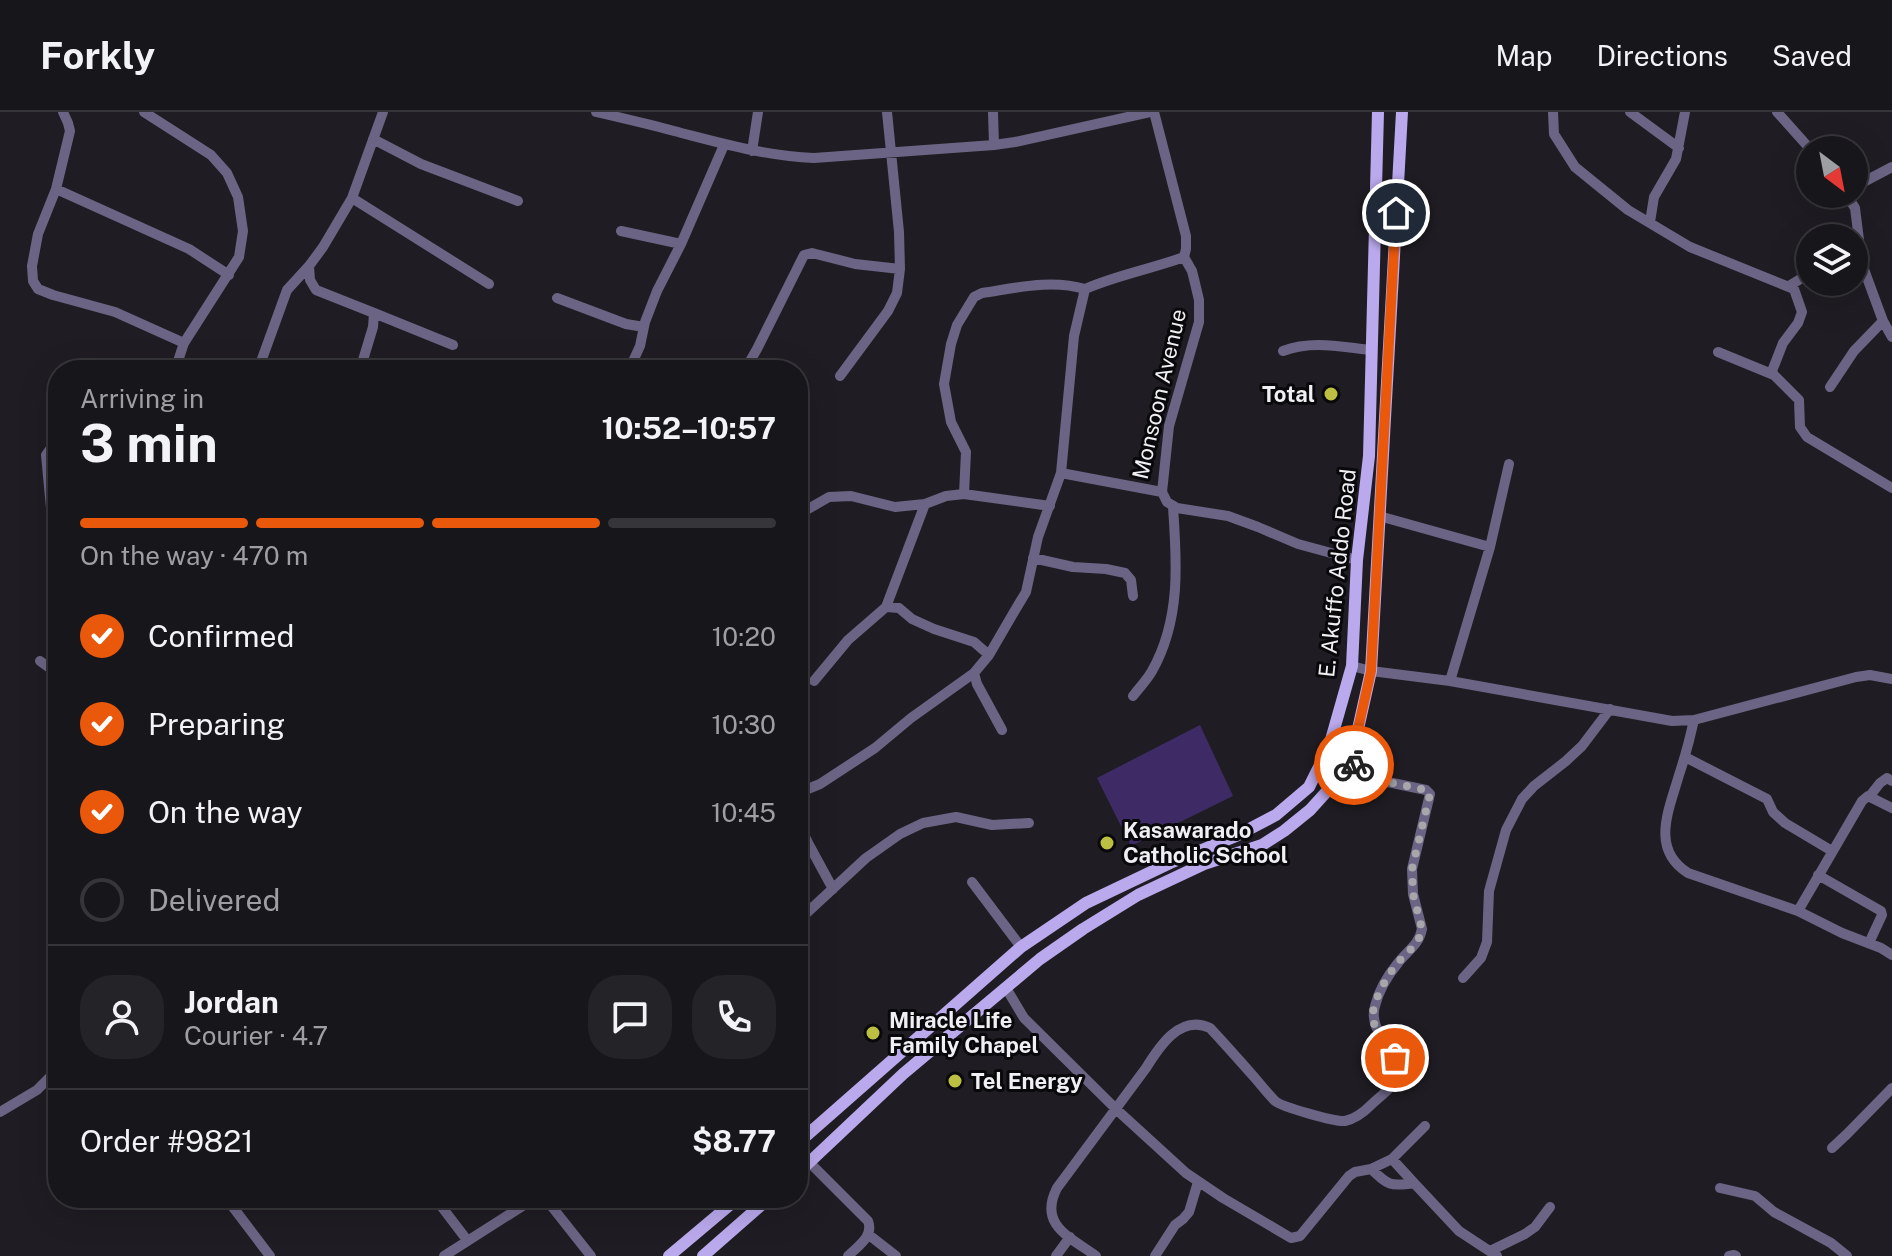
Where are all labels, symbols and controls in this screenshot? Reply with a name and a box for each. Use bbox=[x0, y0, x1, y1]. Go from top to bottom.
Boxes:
text: Forkly bbox=[40, 33, 155, 78]
text: Map bbox=[1496, 39, 1552, 72]
text: Directions bbox=[1596, 39, 1728, 72]
text: Saved bbox=[1772, 39, 1852, 72]
north arrow bbox=[1796, 136, 1868, 208]
map controls bbox=[1796, 136, 1868, 296]
pin bbox=[1362, 179, 1430, 247]
icon: home bbox=[1374, 191, 1418, 235]
button: layers bbox=[1796, 224, 1868, 296]
street label: Monsoon Avenue bbox=[1127, 306, 1191, 482]
place label: Total bbox=[1262, 381, 1315, 407]
text: Arriving in bbox=[80, 383, 204, 414]
marker: Total bbox=[1322, 385, 1340, 403]
text: 10:52–10:57 bbox=[601, 410, 776, 446]
text: 3 min bbox=[80, 413, 218, 474]
street label: E. Akuffo Addo Road bbox=[1313, 467, 1361, 679]
text: On the way · 470 m bbox=[80, 540, 308, 571]
icon: check bbox=[80, 614, 124, 658]
text: Confirmed bbox=[148, 618, 294, 654]
text: 10:20 bbox=[712, 621, 776, 652]
icon: check bbox=[80, 702, 124, 746]
text: Preparing bbox=[148, 706, 285, 742]
text: 10:30 bbox=[712, 709, 776, 740]
courier bbox=[1314, 725, 1394, 805]
icon: bike bbox=[1332, 743, 1376, 787]
icon: check bbox=[80, 790, 124, 834]
text: On the way bbox=[148, 794, 302, 830]
text: 10:45 bbox=[711, 797, 776, 828]
place label: Kasawarado Catholic School bbox=[1123, 817, 1288, 868]
marker: Kasawarado Catholic School bbox=[1098, 834, 1116, 852]
text: Delivered bbox=[148, 882, 280, 918]
button: person bbox=[80, 975, 164, 1059]
button: chat bbox=[588, 975, 672, 1059]
button: phone bbox=[692, 975, 776, 1059]
text: Jordan bbox=[184, 984, 279, 1020]
place label: Miracle Life Family Chapel bbox=[889, 1007, 1039, 1058]
text: Courier · 4.7 bbox=[184, 1020, 328, 1051]
marker: Miracle Life Family Chapel bbox=[864, 1024, 882, 1042]
pin bbox=[1361, 1024, 1429, 1092]
icon: bag bbox=[1373, 1036, 1417, 1080]
place label: Tel Energy bbox=[971, 1068, 1083, 1094]
marker: Tel Energy bbox=[946, 1072, 964, 1090]
text: Order #9821 bbox=[80, 1123, 253, 1159]
text: $8.77 bbox=[692, 1123, 776, 1159]

